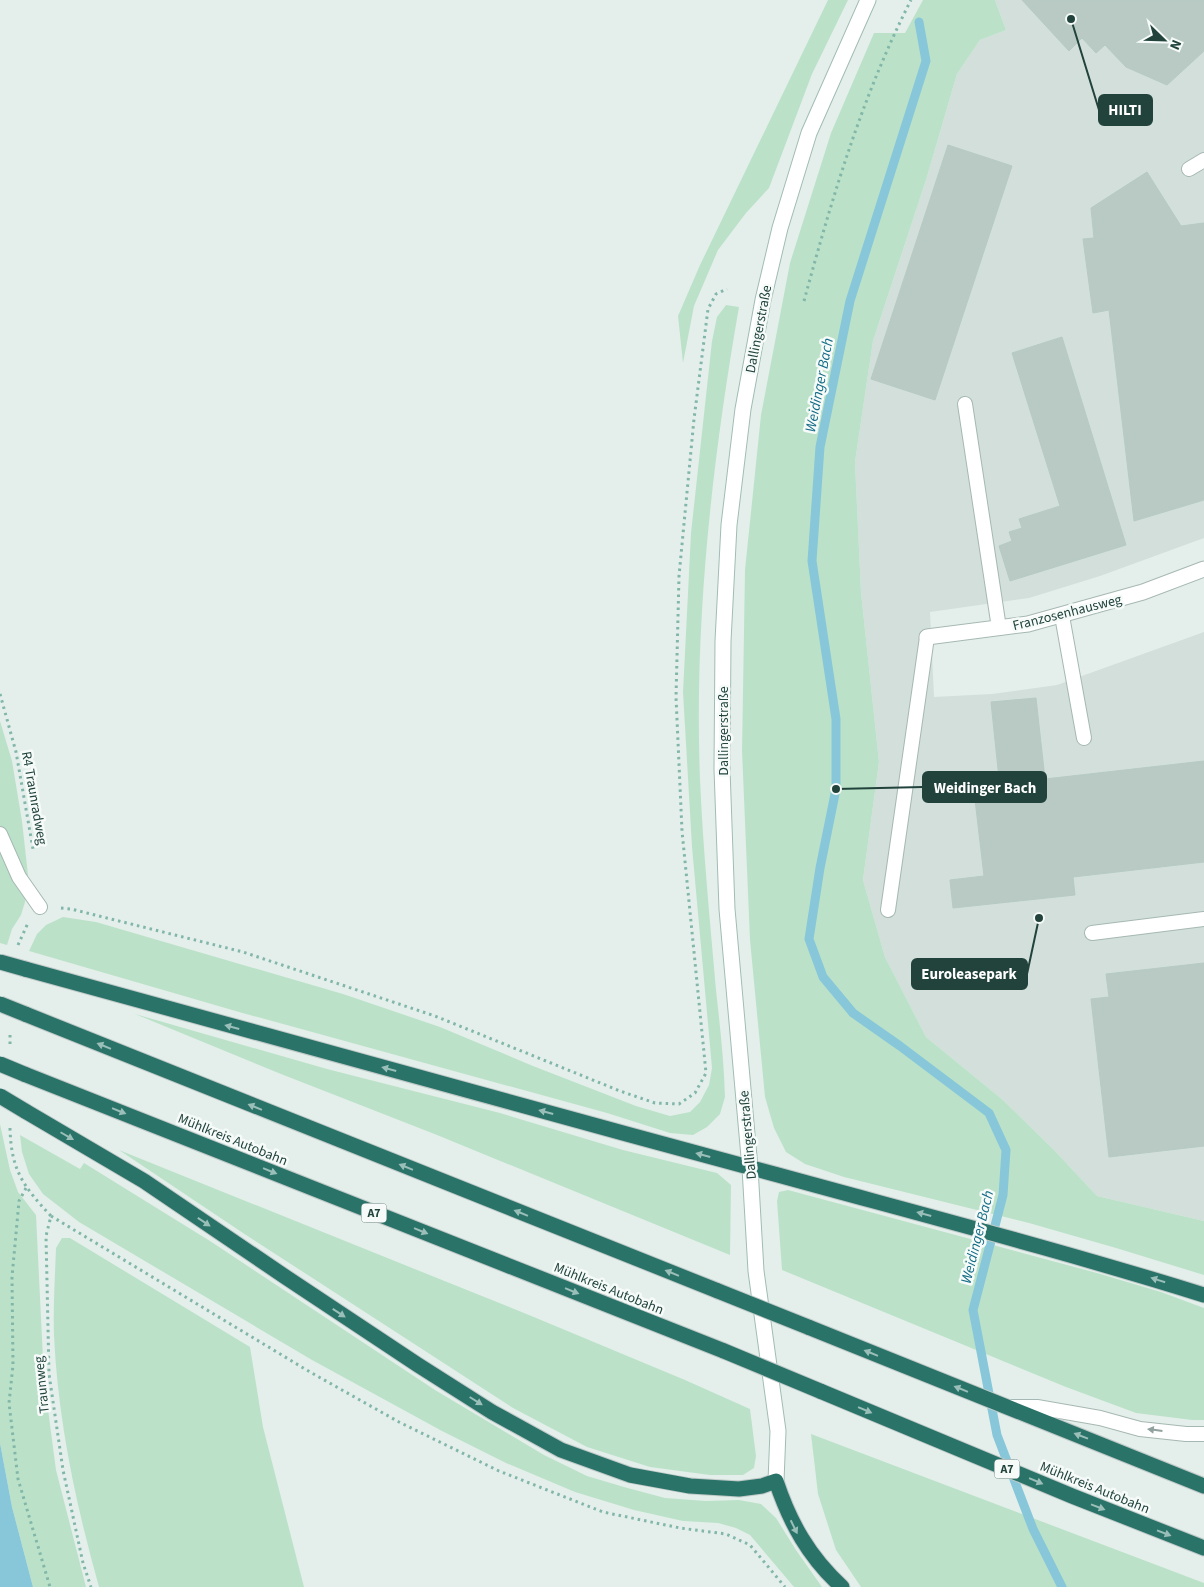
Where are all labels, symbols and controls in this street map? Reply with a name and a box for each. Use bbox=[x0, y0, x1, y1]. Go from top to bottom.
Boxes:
north arrow bbox=[1139, 15, 1189, 65]
text: N bbox=[1164, 36, 1186, 53]
callout: HILTI bbox=[1099, 95, 1152, 125]
text: HILTI bbox=[1108, 100, 1142, 121]
street label: Dallingerstraße bbox=[741, 283, 777, 375]
water label: Weidinger Bach bbox=[800, 336, 839, 434]
street label: Franzosenhausweg bbox=[1011, 590, 1124, 636]
street label: Dallingerstraße bbox=[714, 686, 734, 776]
street label: R4 Traunradweg bbox=[16, 750, 52, 847]
callout: Weidinger Bach bbox=[923, 772, 1046, 802]
text: Weidinger Bach bbox=[934, 778, 1036, 799]
callout: Euroleasepark bbox=[912, 959, 1027, 989]
text: Euroleasepark bbox=[921, 964, 1018, 985]
one-way arrow bbox=[225, 1022, 240, 1030]
one-way arrow bbox=[96, 1042, 111, 1050]
one-way arrow bbox=[382, 1065, 397, 1073]
street label: Dallingerstraße bbox=[734, 1089, 762, 1180]
one-way arrow bbox=[248, 1102, 262, 1110]
one-way arrow bbox=[111, 1108, 126, 1116]
one-way arrow bbox=[539, 1108, 554, 1116]
street label: Mühlkreis Autobahn bbox=[175, 1109, 291, 1171]
one-way arrow bbox=[60, 1131, 73, 1140]
one-way arrow bbox=[695, 1151, 710, 1159]
one-way arrow bbox=[399, 1163, 413, 1171]
one-way arrow bbox=[263, 1167, 278, 1175]
water label: Weidinger Bach bbox=[956, 1188, 999, 1286]
road number: A7 bbox=[362, 1204, 386, 1222]
one-way arrow bbox=[514, 1209, 528, 1217]
one-way arrow bbox=[916, 1210, 931, 1218]
one-way arrow bbox=[197, 1217, 211, 1227]
one-way arrow bbox=[414, 1227, 429, 1235]
street label: Mühlkreis Autobahn bbox=[551, 1258, 667, 1320]
one-way arrow bbox=[664, 1269, 679, 1277]
one-way arrow bbox=[1150, 1276, 1165, 1284]
one-way arrow bbox=[565, 1287, 580, 1295]
one-way arrow bbox=[332, 1308, 346, 1318]
one-way arrow bbox=[864, 1348, 878, 1356]
street label: Traunweg bbox=[29, 1355, 55, 1415]
one-way arrow bbox=[953, 1385, 968, 1393]
one-way arrow bbox=[469, 1396, 482, 1406]
one-way arrow bbox=[858, 1406, 872, 1414]
one-way arrow bbox=[1147, 1426, 1163, 1434]
one-way arrow bbox=[1073, 1432, 1088, 1440]
street label: Mühlkreis Autobahn bbox=[1037, 1457, 1153, 1519]
road number: A7 bbox=[994, 1460, 1020, 1478]
one-way arrow bbox=[1029, 1478, 1043, 1486]
one-way arrow bbox=[1091, 1504, 1106, 1511]
one-way arrow bbox=[790, 1519, 798, 1534]
one-way arrow bbox=[1157, 1529, 1172, 1537]

